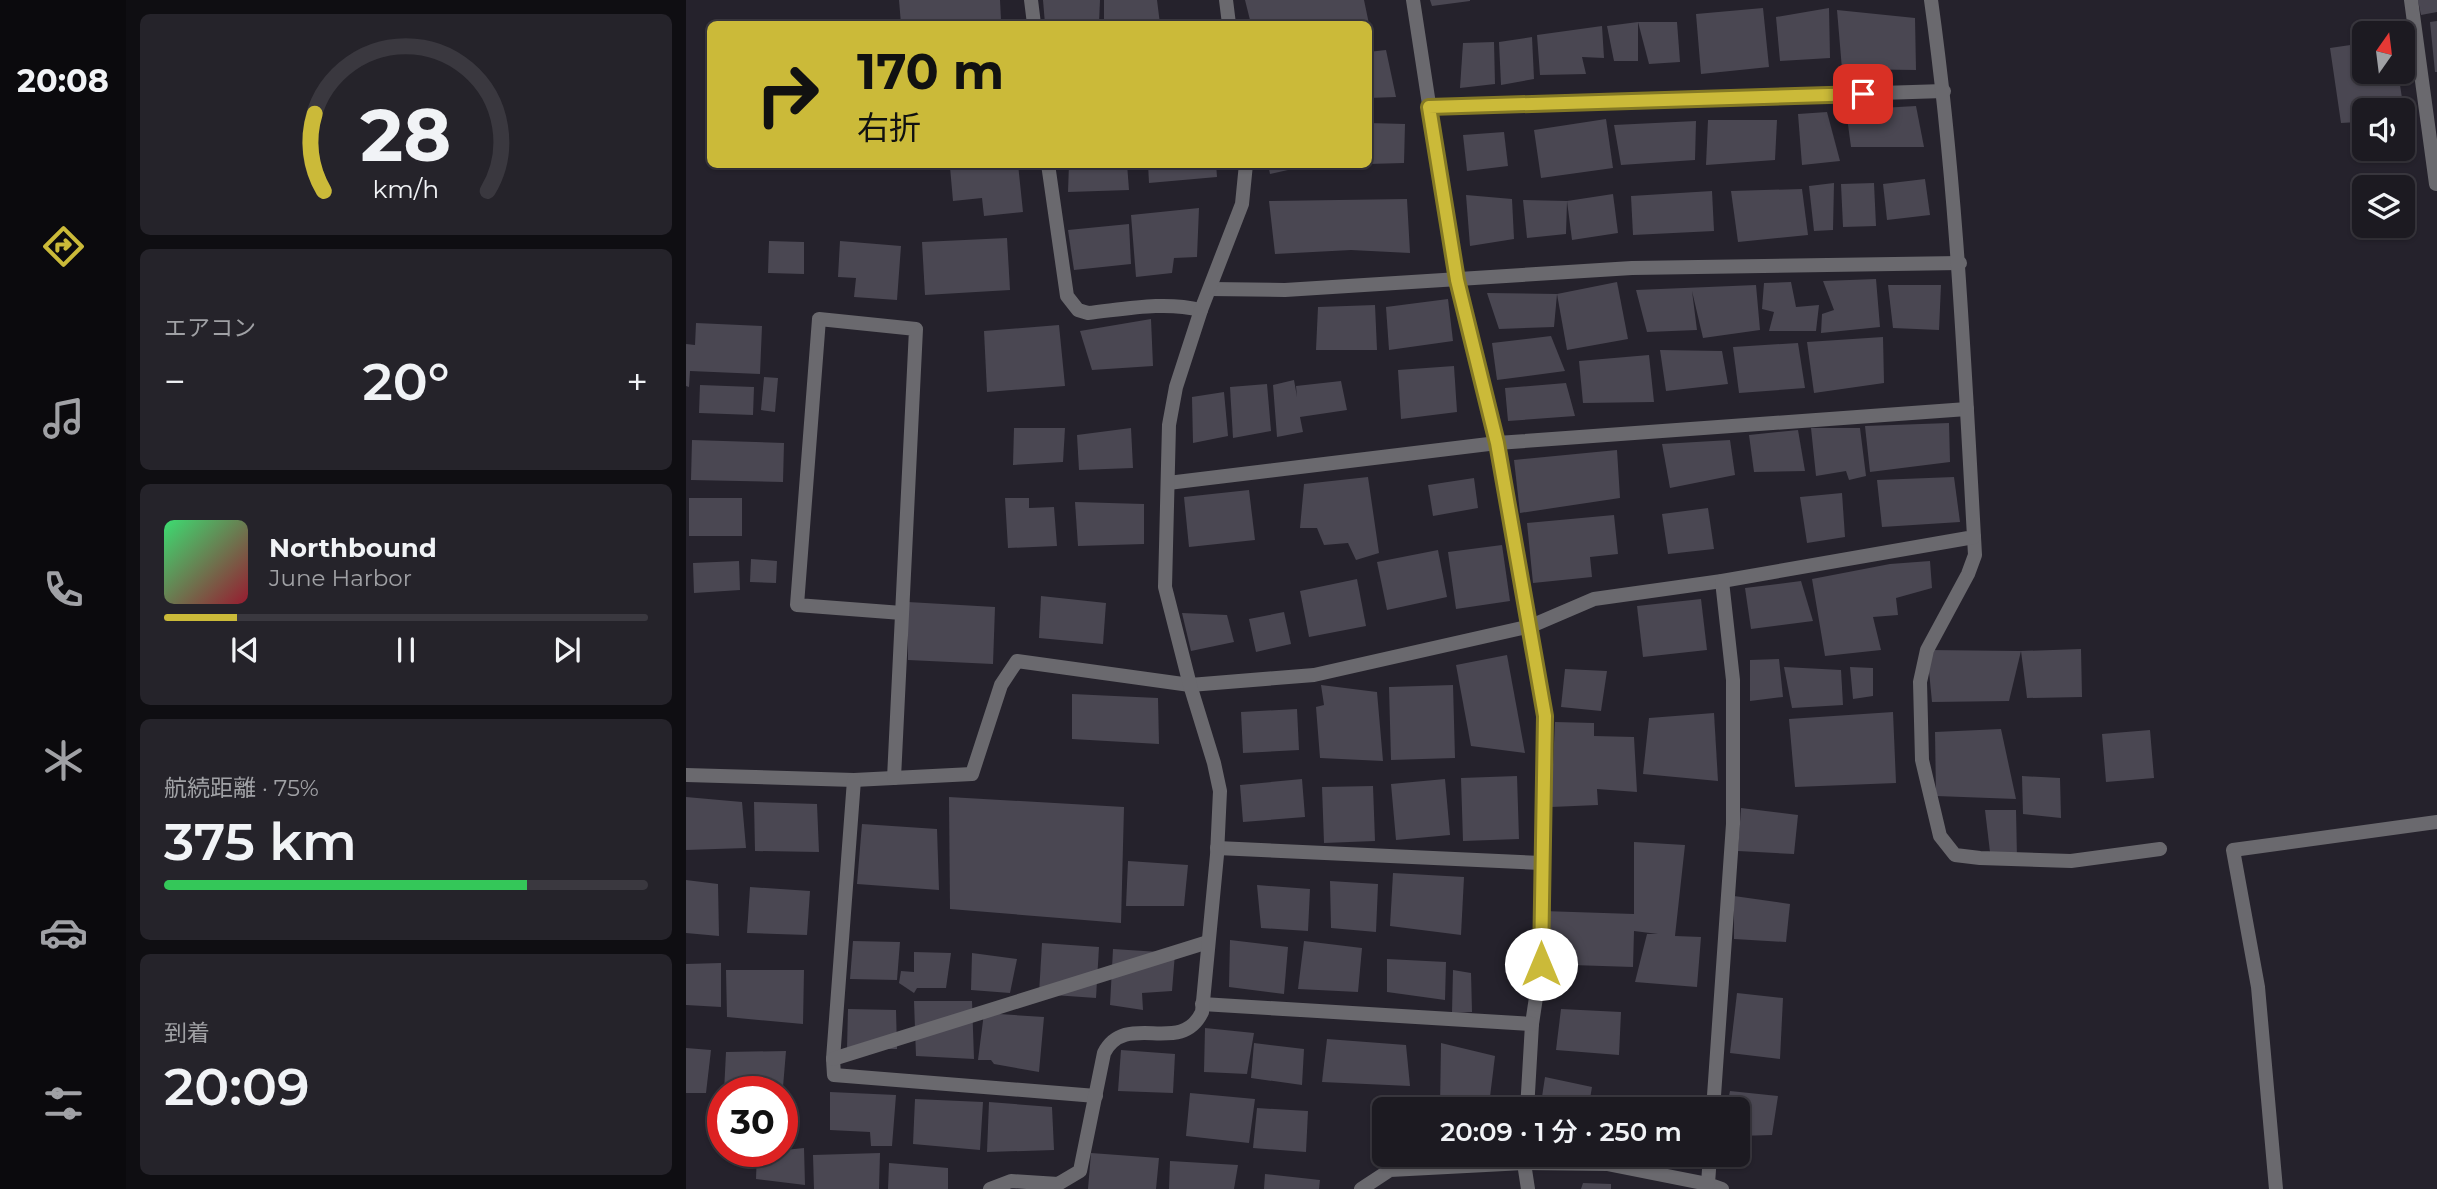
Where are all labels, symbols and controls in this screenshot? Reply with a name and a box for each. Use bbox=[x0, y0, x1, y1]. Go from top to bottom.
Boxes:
north arrow bbox=[2352, 21, 2415, 84]
map controls bbox=[2352, 21, 2415, 238]
text: 170 m bbox=[857, 42, 1004, 101]
icon: right bbox=[742, 49, 833, 140]
text: 20:08 bbox=[17, 61, 109, 100]
pin bbox=[1833, 64, 1893, 124]
icon: arrive bbox=[1844, 75, 1882, 113]
text: 28 bbox=[361, 91, 452, 179]
button: sound bbox=[2352, 98, 2415, 161]
text: 右折 bbox=[857, 108, 921, 147]
text: km/h bbox=[373, 173, 439, 203]
button: layers bbox=[2352, 175, 2415, 238]
icon: directions bbox=[39, 222, 88, 271]
text: エアコン bbox=[164, 314, 256, 342]
text: 20° bbox=[362, 350, 450, 413]
text: − bbox=[164, 358, 186, 405]
text: + bbox=[626, 358, 648, 405]
icon: music bbox=[39, 394, 88, 443]
text: Northbound bbox=[269, 532, 437, 564]
text: June Harbor bbox=[269, 564, 412, 592]
icon: phone bbox=[39, 565, 88, 614]
icon: previous bbox=[226, 631, 264, 669]
icon: pause bbox=[387, 631, 425, 669]
icon: next bbox=[548, 631, 586, 669]
icon: climate bbox=[39, 736, 88, 785]
text: 航続距離 · 75% bbox=[164, 774, 319, 802]
text: 375 km bbox=[164, 810, 357, 873]
icon: car bbox=[39, 908, 88, 957]
position arrow bbox=[1504, 927, 1578, 1001]
text: 到着 bbox=[164, 1019, 210, 1047]
text: 20:09 bbox=[164, 1055, 310, 1118]
speed limit sign: 30 bbox=[707, 1076, 798, 1167]
icon: filters bbox=[39, 1079, 88, 1128]
text: 20:09 · 1 分 · 250 m bbox=[1440, 1116, 1682, 1148]

